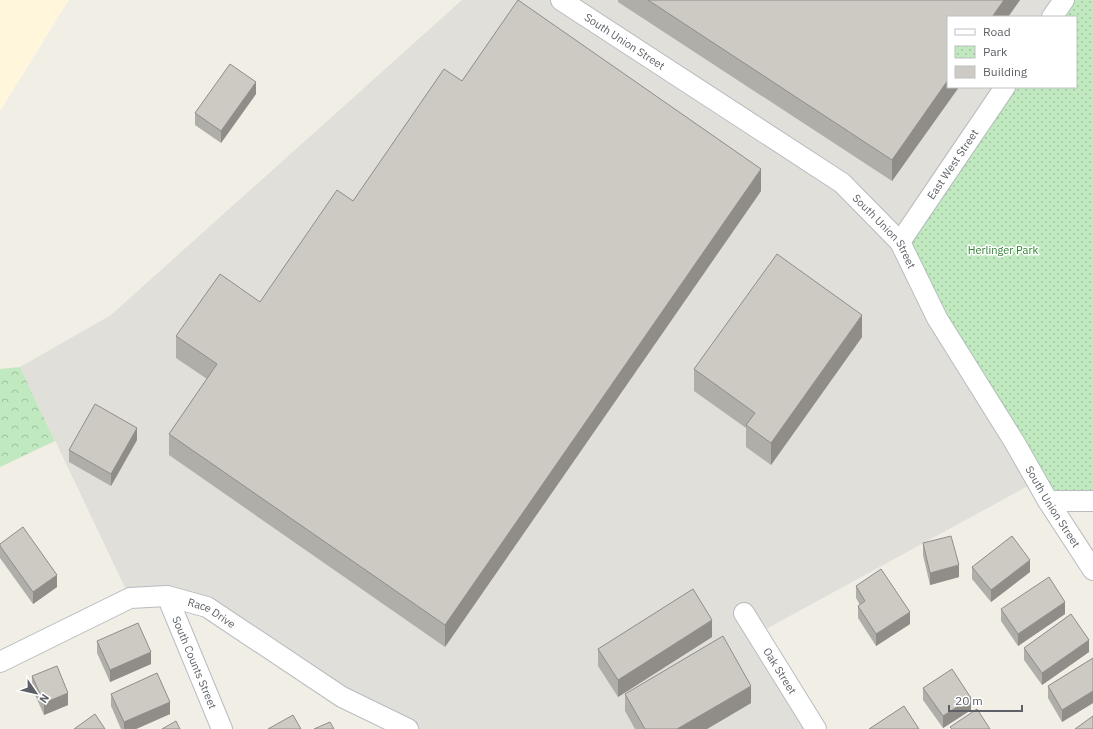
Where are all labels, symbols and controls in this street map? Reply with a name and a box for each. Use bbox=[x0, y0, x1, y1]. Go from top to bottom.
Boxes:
street label: South Union Street bbox=[582, 10, 668, 73]
legend bbox=[947, 16, 1077, 88]
text: Road bbox=[983, 24, 1011, 39]
text: Park bbox=[983, 44, 1008, 59]
text: Building bbox=[983, 64, 1028, 79]
street label: East West Street bbox=[924, 126, 982, 202]
street label: South Union Street bbox=[850, 191, 919, 271]
park label: Herlinger Park bbox=[968, 243, 1038, 257]
street label: South Union Street bbox=[1022, 463, 1083, 550]
street label: Race Drive bbox=[186, 595, 238, 631]
street label: South Counts Street bbox=[169, 614, 220, 711]
street label: Oak Street bbox=[760, 645, 800, 697]
north arrow bbox=[16, 673, 56, 713]
scale bar bbox=[949, 687, 1022, 713]
text: N bbox=[36, 691, 52, 706]
text: 20 m bbox=[955, 693, 983, 708]

